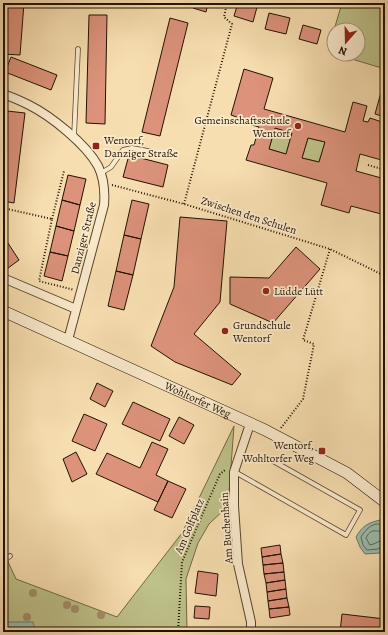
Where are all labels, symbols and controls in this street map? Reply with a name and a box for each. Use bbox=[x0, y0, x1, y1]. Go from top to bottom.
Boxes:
north arrow bbox=[326, 22, 366, 62]
text: N bbox=[336, 43, 349, 59]
place label: Gemeinschaftsschule Wentorf bbox=[195, 113, 291, 141]
marker: Gemeinschaftsschule Wentorf bbox=[293, 121, 303, 131]
place label: Wentorf, Danziger Straße bbox=[103, 133, 178, 161]
marker: Wentorf, Danziger Straße bbox=[91, 141, 101, 151]
street label: Zwischen den Schulen bbox=[199, 193, 299, 238]
street label: Danziger Straße bbox=[67, 200, 100, 276]
place label: Lüdde Lütt bbox=[274, 284, 324, 299]
marker: Lüdde Lütt bbox=[261, 286, 271, 296]
place label: Grundschule Wentorf bbox=[232, 318, 291, 346]
marker: Grundschule Wentorf bbox=[220, 326, 230, 336]
street label: Wohltorfer Weg bbox=[161, 378, 234, 422]
place label: Wentorf, Wohltorfer Weg bbox=[242, 438, 314, 466]
marker: Wentorf, Wohltorfer Weg bbox=[317, 446, 327, 456]
street label: Am Buchenhain bbox=[217, 492, 237, 565]
street label: Am Golfplatz bbox=[171, 496, 208, 557]

